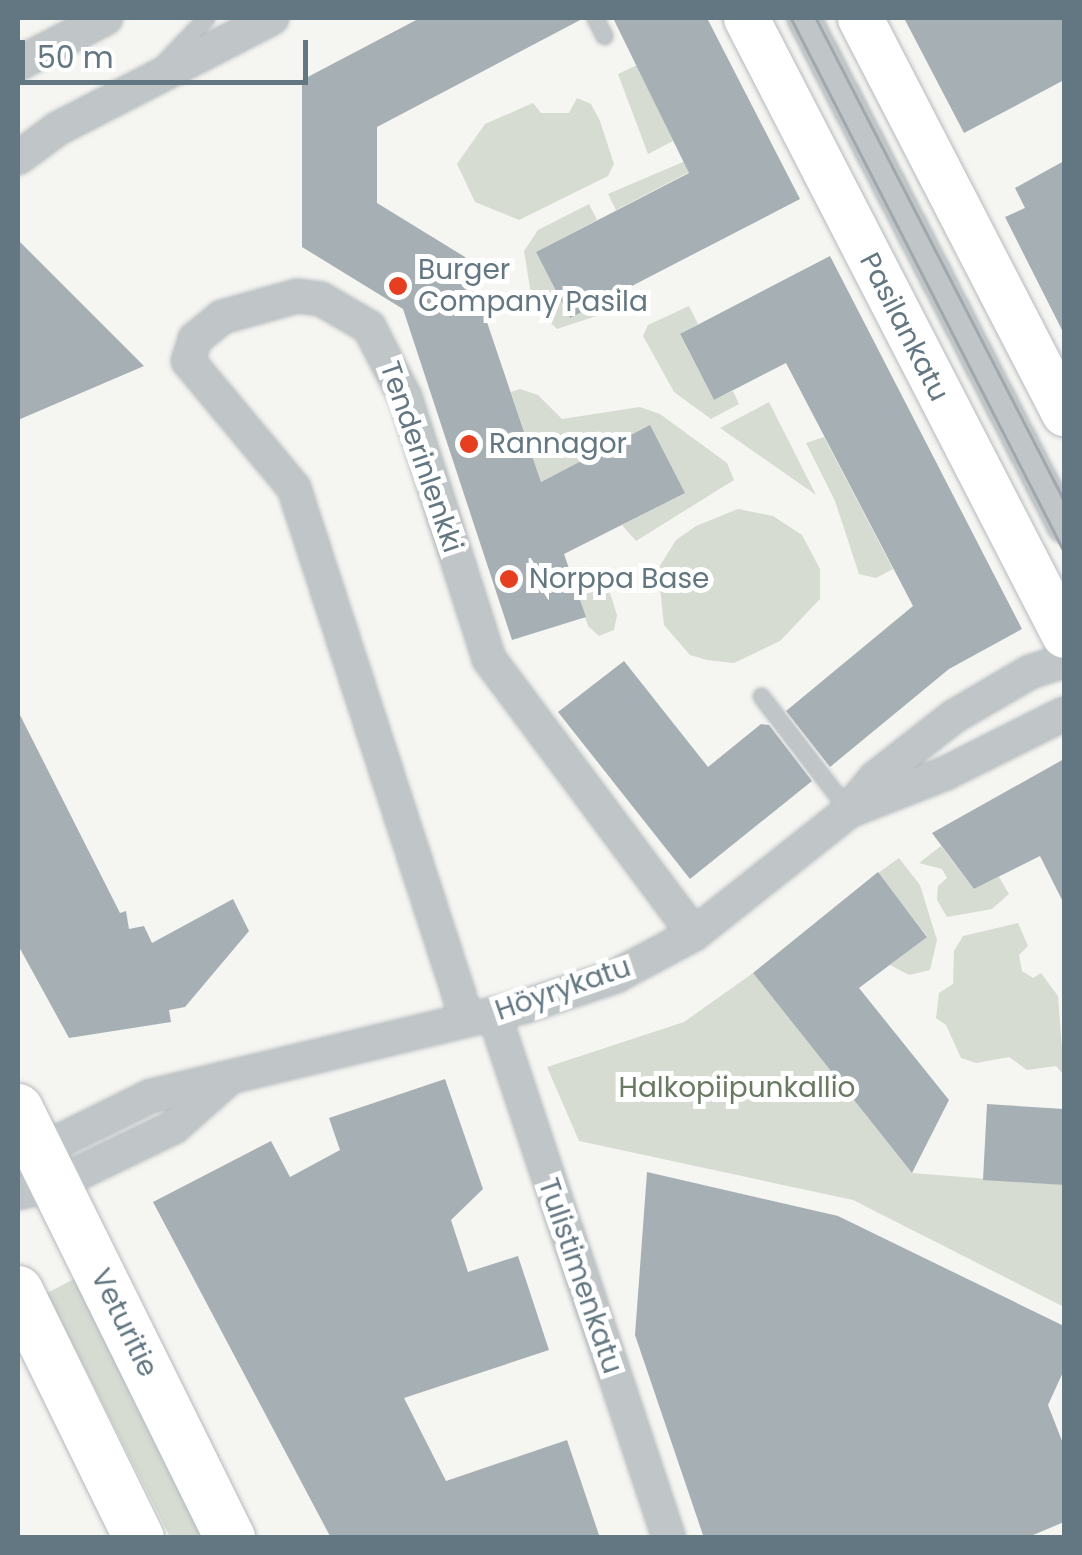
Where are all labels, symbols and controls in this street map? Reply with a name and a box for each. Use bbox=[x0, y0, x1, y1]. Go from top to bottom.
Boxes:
scale bar bbox=[25, 20, 312, 82]
text: 50 m bbox=[37, 36, 114, 79]
street label: Pasilankatu bbox=[852, 247, 956, 407]
place label: Burger Company Pasila bbox=[418, 253, 648, 319]
marker: Burger Company Pasila bbox=[387, 275, 409, 297]
street label: Tenderinlenkki bbox=[373, 357, 469, 557]
place label: Rannagor bbox=[489, 427, 627, 461]
marker: Rannagor bbox=[458, 433, 480, 455]
place label: Norppa Base bbox=[529, 562, 709, 596]
marker: Norppa Base bbox=[498, 568, 520, 590]
street label: Höyrykatu bbox=[491, 950, 635, 1028]
park label: Halkopiipunkallio bbox=[619, 1071, 855, 1105]
street label: Tulistimenkatu bbox=[531, 1174, 629, 1378]
street label: Veturitie bbox=[83, 1263, 165, 1383]

